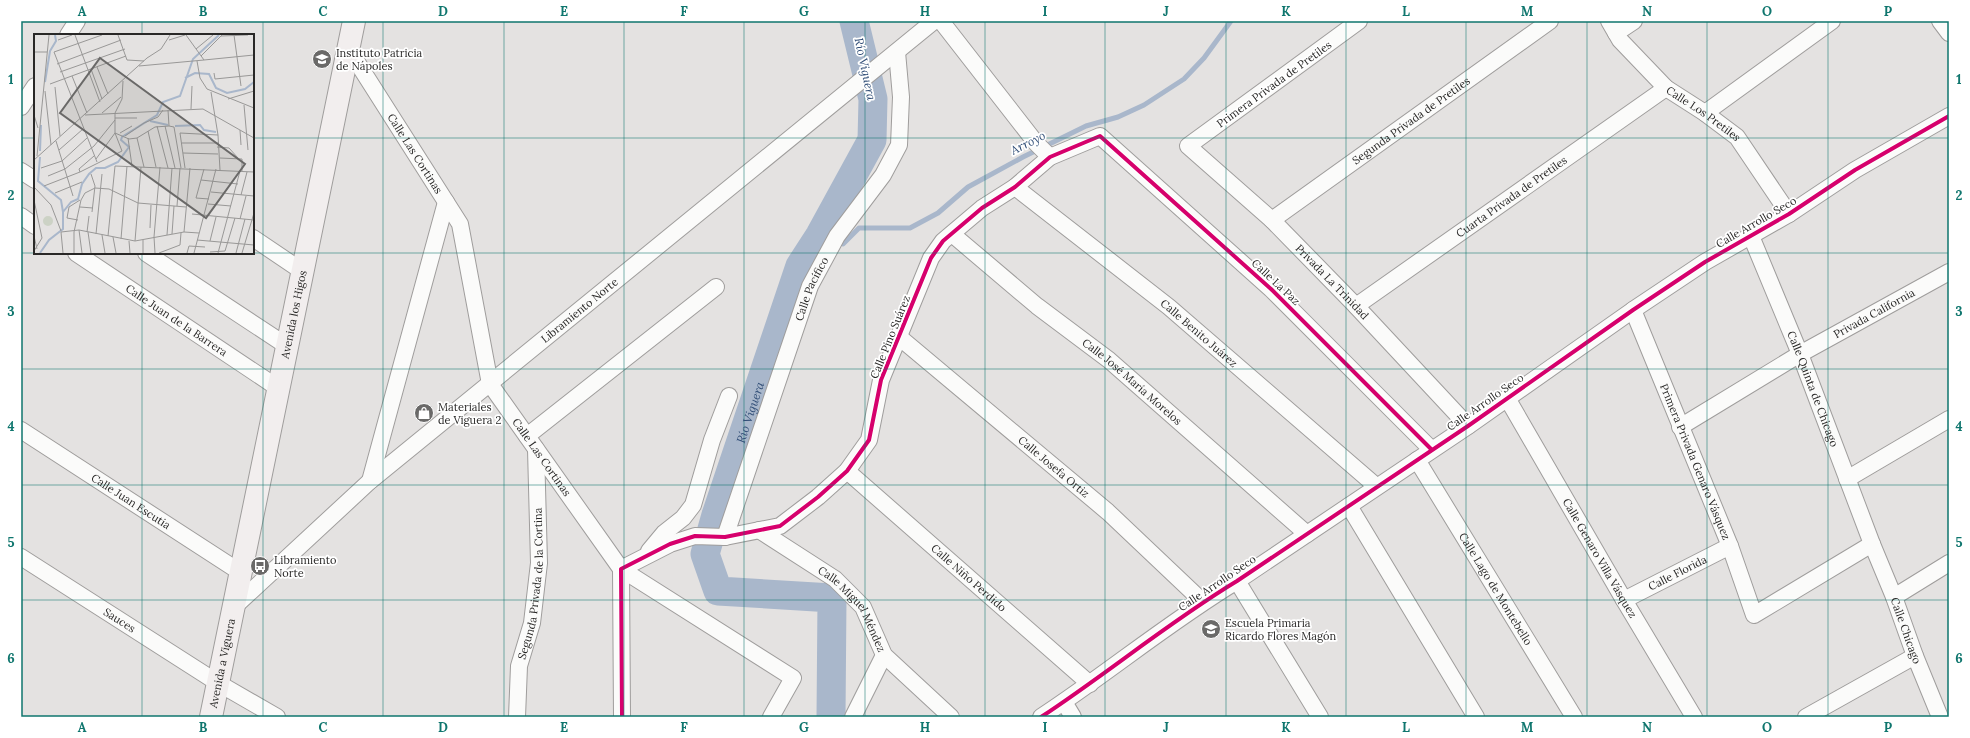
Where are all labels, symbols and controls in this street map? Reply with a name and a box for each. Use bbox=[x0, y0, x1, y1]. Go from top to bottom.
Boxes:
text: A bbox=[78, 3, 87, 20]
text: B bbox=[199, 3, 208, 20]
text: C bbox=[319, 3, 328, 20]
text: D bbox=[438, 3, 448, 20]
text: E bbox=[560, 3, 568, 20]
text: F bbox=[680, 3, 688, 20]
text: G bbox=[799, 3, 809, 20]
text: H bbox=[920, 3, 930, 20]
text: I bbox=[1042, 3, 1048, 20]
text: J bbox=[1163, 3, 1169, 20]
text: K bbox=[1281, 3, 1291, 20]
text: L bbox=[1402, 3, 1410, 20]
text: M bbox=[1521, 3, 1534, 20]
text: N bbox=[1642, 3, 1652, 20]
text: O bbox=[1762, 3, 1772, 20]
text: P bbox=[1884, 3, 1893, 20]
inset map bbox=[34, 34, 254, 254]
water label: Río Viguera bbox=[852, 36, 880, 102]
street label: Primera Privada de Pretiles bbox=[1214, 38, 1334, 130]
place label: Instituto Patricia de Nápoles bbox=[336, 46, 423, 73]
school or university icon: Instituto Patricia de Nápoles bbox=[311, 48, 333, 70]
text: 1 bbox=[8, 71, 14, 88]
text: 1 bbox=[1956, 71, 1962, 88]
street label: Segunda Privada de Pretiles bbox=[1349, 74, 1473, 167]
street label: Calle Los Pretiles bbox=[1664, 83, 1745, 143]
street label: Calle Las Cortinas bbox=[384, 111, 446, 196]
water label: Arroyo bbox=[1007, 127, 1048, 158]
street label: Cuarta Privada de Pretiles bbox=[1453, 153, 1570, 241]
text: 2 bbox=[8, 187, 15, 204]
text: 2 bbox=[1956, 187, 1963, 204]
street label: Calle Arrollo Seco bbox=[1713, 193, 1799, 251]
street label: Privada La Trinidad bbox=[1293, 241, 1372, 323]
street label: Calle Pacífico bbox=[792, 254, 832, 323]
street label: Calle La Paz bbox=[1249, 256, 1303, 308]
street label: Avenida los Higos bbox=[278, 269, 310, 361]
street label: Libramiento Norte bbox=[538, 275, 621, 346]
street label: Calle Juan de la Barrera bbox=[123, 281, 230, 359]
street label: Privada California bbox=[1831, 285, 1917, 341]
street label: Calle Pino Suárez bbox=[867, 293, 913, 381]
street label: Calle Benito Juárez bbox=[1158, 296, 1241, 370]
text: 3 bbox=[7, 303, 15, 320]
text: 3 bbox=[1955, 303, 1963, 320]
street label: Calle Quinta de Chicago bbox=[1784, 329, 1842, 449]
street label: Calle José María Morelos bbox=[1079, 335, 1185, 428]
street label: Calle Arrollo Seco bbox=[1444, 370, 1526, 434]
water label: Río Viguera bbox=[733, 380, 767, 445]
street label: Primera Privada Genaro Vásquez bbox=[1657, 382, 1734, 542]
place label: Materiales de Viguera 2 bbox=[438, 400, 501, 427]
shop icon: Materiales de Viguera 2 bbox=[413, 402, 435, 424]
street label: Calle Las Cortinas bbox=[509, 415, 574, 499]
text: 4 bbox=[7, 418, 15, 435]
text: 4 bbox=[1955, 418, 1963, 435]
street label: Calle Josefa Ortiz bbox=[1015, 433, 1093, 501]
street label: Calle Juan Escutia bbox=[89, 470, 173, 532]
street label: Calle Genaro Villa Vásquez bbox=[1560, 496, 1640, 621]
street label: Segunda Privada de la Cortina bbox=[514, 507, 546, 661]
street label: Calle Lago de Montebello bbox=[1456, 530, 1535, 648]
text: 5 bbox=[7, 534, 15, 551]
text: 5 bbox=[1955, 534, 1963, 551]
street label: Calle Niño Perdido bbox=[928, 541, 1009, 615]
street label: Calle Arrollo Seco bbox=[1176, 552, 1258, 614]
street label: Calle Florida bbox=[1646, 552, 1709, 593]
place label: Libramiento Norte bbox=[274, 553, 336, 580]
bus stop icon: Libramiento Norte bbox=[249, 555, 271, 577]
street label: Calle Miguel Méndez bbox=[815, 563, 889, 655]
street label: Calle Chicago bbox=[1888, 595, 1924, 666]
street label: Sauces bbox=[101, 605, 138, 635]
place label: Escuela Primaria Ricardo Flores Magón bbox=[1225, 616, 1336, 643]
street label: Avenida a Viguera bbox=[206, 617, 238, 710]
school or university icon: Escuela Primaria Ricardo Flores Magón bbox=[1200, 618, 1222, 640]
text: 6 bbox=[7, 650, 15, 667]
text: 6 bbox=[1955, 650, 1963, 667]
text: A bbox=[78, 719, 87, 736]
text: B bbox=[199, 719, 208, 736]
text: C bbox=[319, 719, 328, 736]
text: D bbox=[438, 719, 448, 736]
text: E bbox=[560, 719, 568, 736]
text: F bbox=[680, 719, 688, 736]
text: G bbox=[799, 719, 809, 736]
text: H bbox=[920, 719, 930, 736]
text: I bbox=[1042, 719, 1048, 736]
text: J bbox=[1163, 719, 1169, 736]
text: K bbox=[1281, 719, 1291, 736]
text: L bbox=[1402, 719, 1410, 736]
text: M bbox=[1521, 719, 1534, 736]
text: N bbox=[1642, 719, 1652, 736]
text: O bbox=[1762, 719, 1772, 736]
text: P bbox=[1884, 719, 1893, 736]

